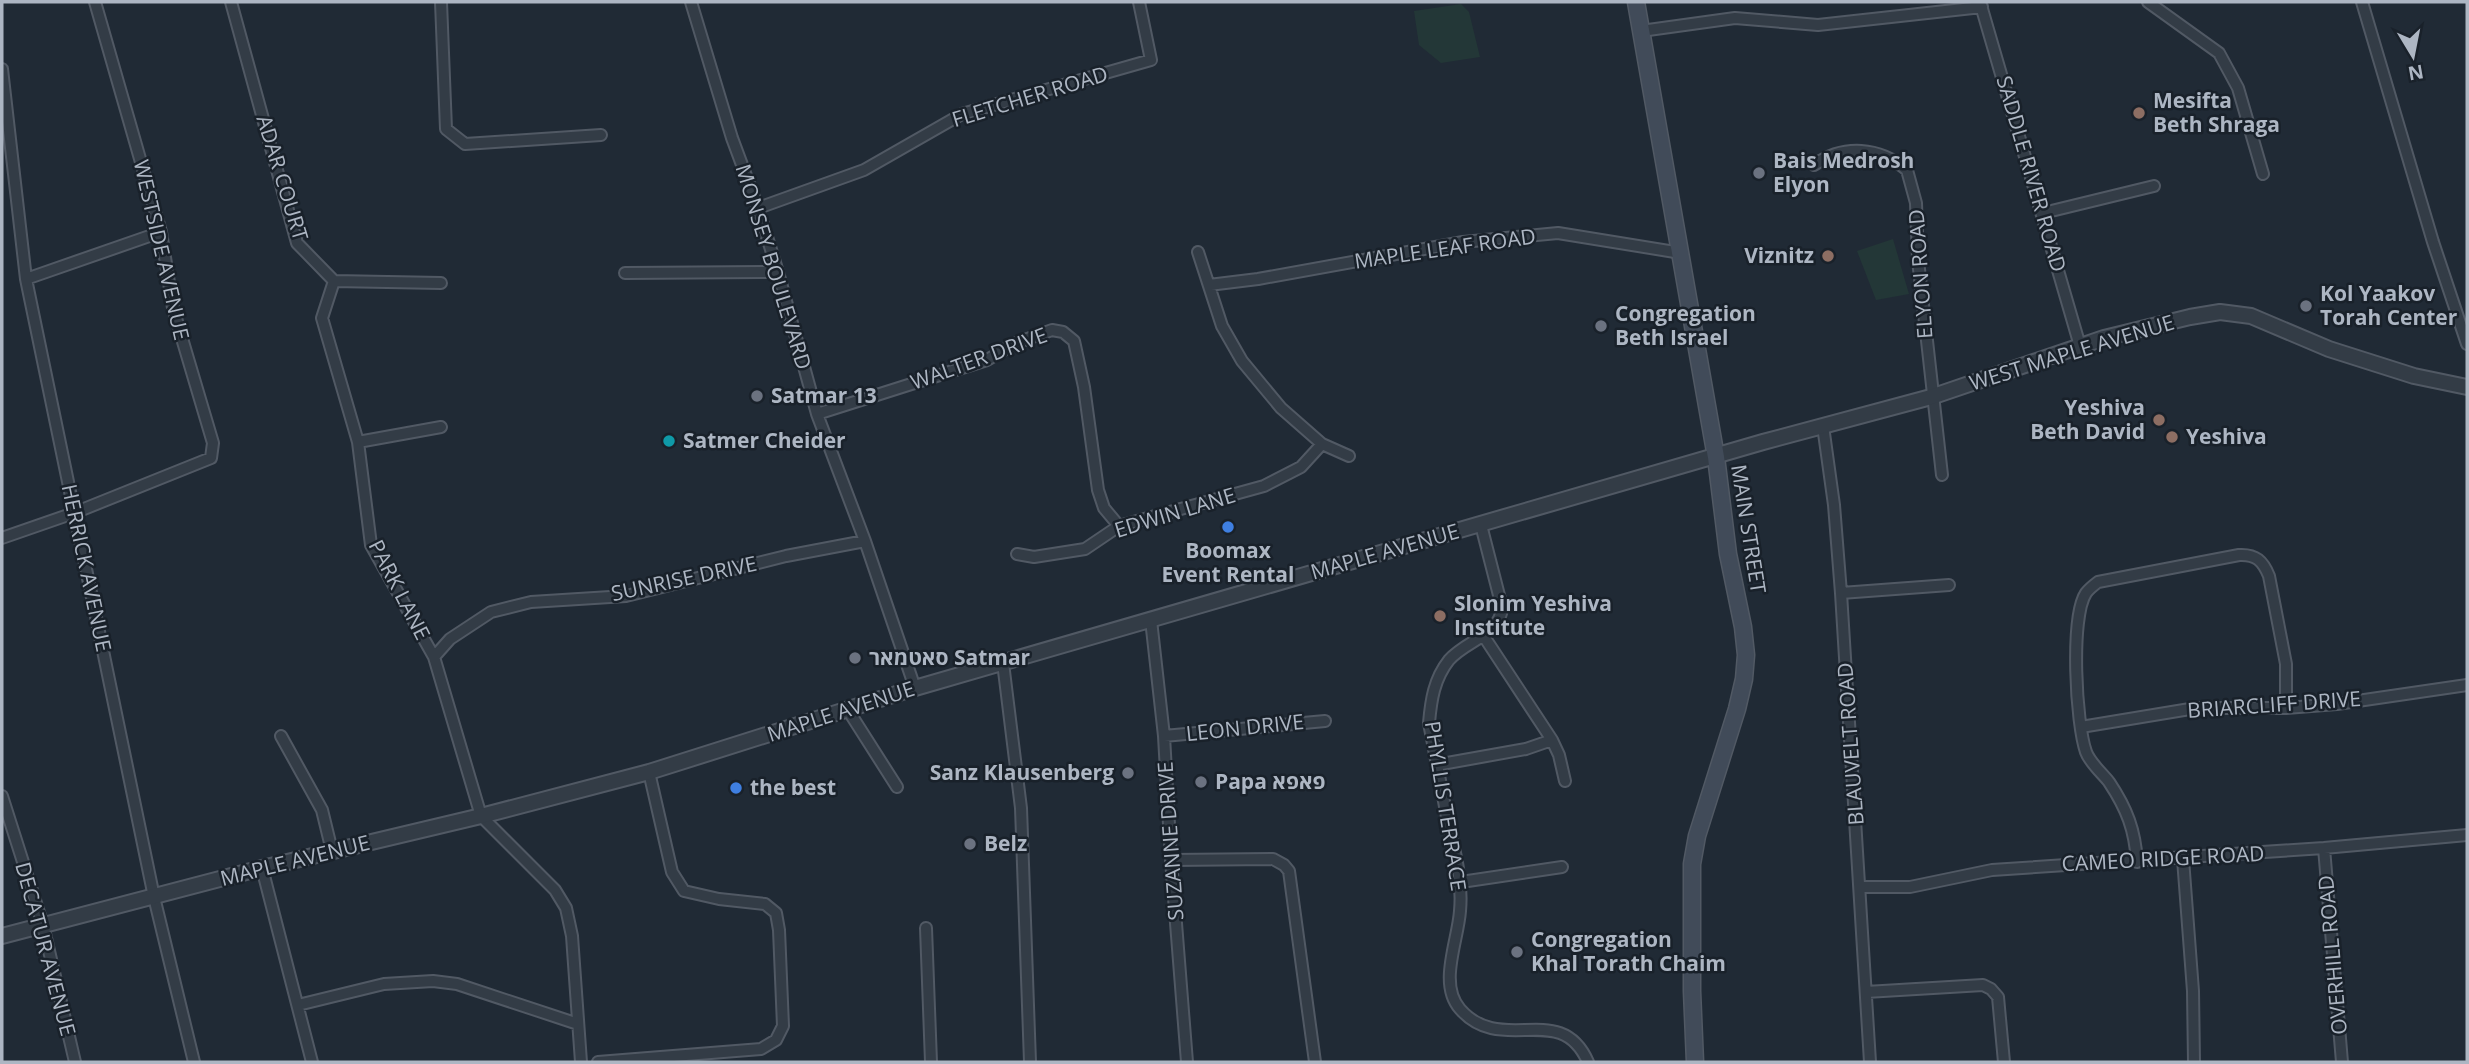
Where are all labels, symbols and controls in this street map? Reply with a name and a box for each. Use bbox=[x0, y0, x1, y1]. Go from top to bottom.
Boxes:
north arrow bbox=[2378, 21, 2448, 91]
street label: FLETCHER ROAD bbox=[948, 59, 1111, 133]
text: N bbox=[2406, 59, 2426, 87]
street label: SADDLE RIVER ROAD bbox=[1991, 72, 2073, 275]
place label: Mesifta Beth Shraga bbox=[2153, 86, 2280, 138]
marker: Mesifta Beth Shraga bbox=[2131, 105, 2147, 121]
street label: ADAR COURT bbox=[251, 112, 315, 244]
place label: Bais Medrosh Elyon bbox=[1773, 146, 1914, 198]
street label: WESTSIDE AVENUE bbox=[128, 157, 196, 343]
street label: MONSEY BOULEVARD bbox=[729, 161, 819, 373]
marker: Bais Medrosh Elyon bbox=[1751, 165, 1767, 181]
street label: ELYON ROAD bbox=[1902, 208, 1938, 340]
street label: MAPLE LEAF ROAD bbox=[1352, 221, 1537, 275]
place label: Viznitz bbox=[1744, 241, 1814, 269]
marker: Viznitz bbox=[1820, 248, 1836, 264]
place label: Kol Yaakov Torah Center bbox=[2320, 279, 2458, 331]
marker: Kol Yaakov Torah Center bbox=[2298, 298, 2314, 314]
place label: Congregation Beth Israel bbox=[1615, 299, 1756, 351]
street label: WEST MAPLE AVENUE bbox=[1966, 308, 2178, 397]
marker: Congregation Beth Israel bbox=[1593, 318, 1609, 334]
street label: WALTER DRIVE bbox=[906, 320, 1051, 396]
place label: Satmar 13 bbox=[771, 381, 877, 409]
marker: Satmar 13 bbox=[749, 388, 765, 404]
place label: Yeshiva Beth David bbox=[2030, 393, 2145, 445]
marker: Yeshiva Beth David bbox=[2151, 412, 2167, 428]
place label: Yeshiva bbox=[2186, 422, 2267, 450]
place label: Satmer Cheider bbox=[683, 426, 846, 454]
marker: Yeshiva bbox=[2164, 429, 2180, 445]
marker: Satmer Cheider bbox=[661, 433, 677, 449]
street label: MAIN STREET bbox=[1725, 462, 1773, 596]
street label: EDWIN LANE bbox=[1111, 480, 1239, 544]
street label: HERRICK AVENUE bbox=[56, 481, 118, 654]
street label: MAPLE AVENUE bbox=[1307, 516, 1462, 586]
marker: Boomax Event Rental bbox=[1220, 519, 1236, 535]
street label: PARK LANE bbox=[363, 535, 437, 644]
place label: Boomax Event Rental bbox=[1162, 536, 1294, 588]
street label: SUNRISE DRIVE bbox=[608, 549, 759, 607]
place label: Slonim Yeshiva Institute bbox=[1454, 589, 1612, 641]
marker: Slonim Yeshiva Institute bbox=[1432, 608, 1448, 624]
place label: סאטמאר Satmar bbox=[869, 643, 1031, 671]
marker: סאטמאר Satmar bbox=[847, 650, 863, 666]
street label: BLAUVELT ROAD bbox=[1830, 662, 1870, 826]
street label: MAPLE AVENUE bbox=[764, 674, 918, 748]
street label: BRIARCLIFF DRIVE bbox=[2186, 684, 2362, 724]
street label: LEON DRIVE bbox=[1185, 707, 1305, 747]
street label: PHYLLIS TERRACE bbox=[1419, 719, 1473, 893]
place label: Sanz Klausenberg bbox=[930, 758, 1114, 786]
street label: SUZANNE DRIVE bbox=[1150, 761, 1190, 921]
marker: Sanz Klausenberg bbox=[1120, 765, 1136, 781]
place label: Papa פאפא bbox=[1215, 767, 1326, 795]
place label: the best bbox=[750, 773, 836, 801]
marker: Papa פאפא bbox=[1193, 774, 1209, 790]
marker: the best bbox=[728, 780, 744, 796]
street label: MAPLE AVENUE bbox=[217, 828, 372, 892]
place label: Belz bbox=[984, 829, 1027, 857]
marker: Belz bbox=[962, 836, 978, 852]
street label: CAMEO RIDGE ROAD bbox=[2061, 839, 2265, 877]
street label: DECATUR AVENUE bbox=[9, 859, 83, 1039]
street label: OVERHILL ROAD bbox=[2311, 874, 2353, 1036]
place label: Congregation Khal Torath Chaim bbox=[1531, 925, 1726, 977]
marker: Congregation Khal Torath Chaim bbox=[1509, 944, 1525, 960]

